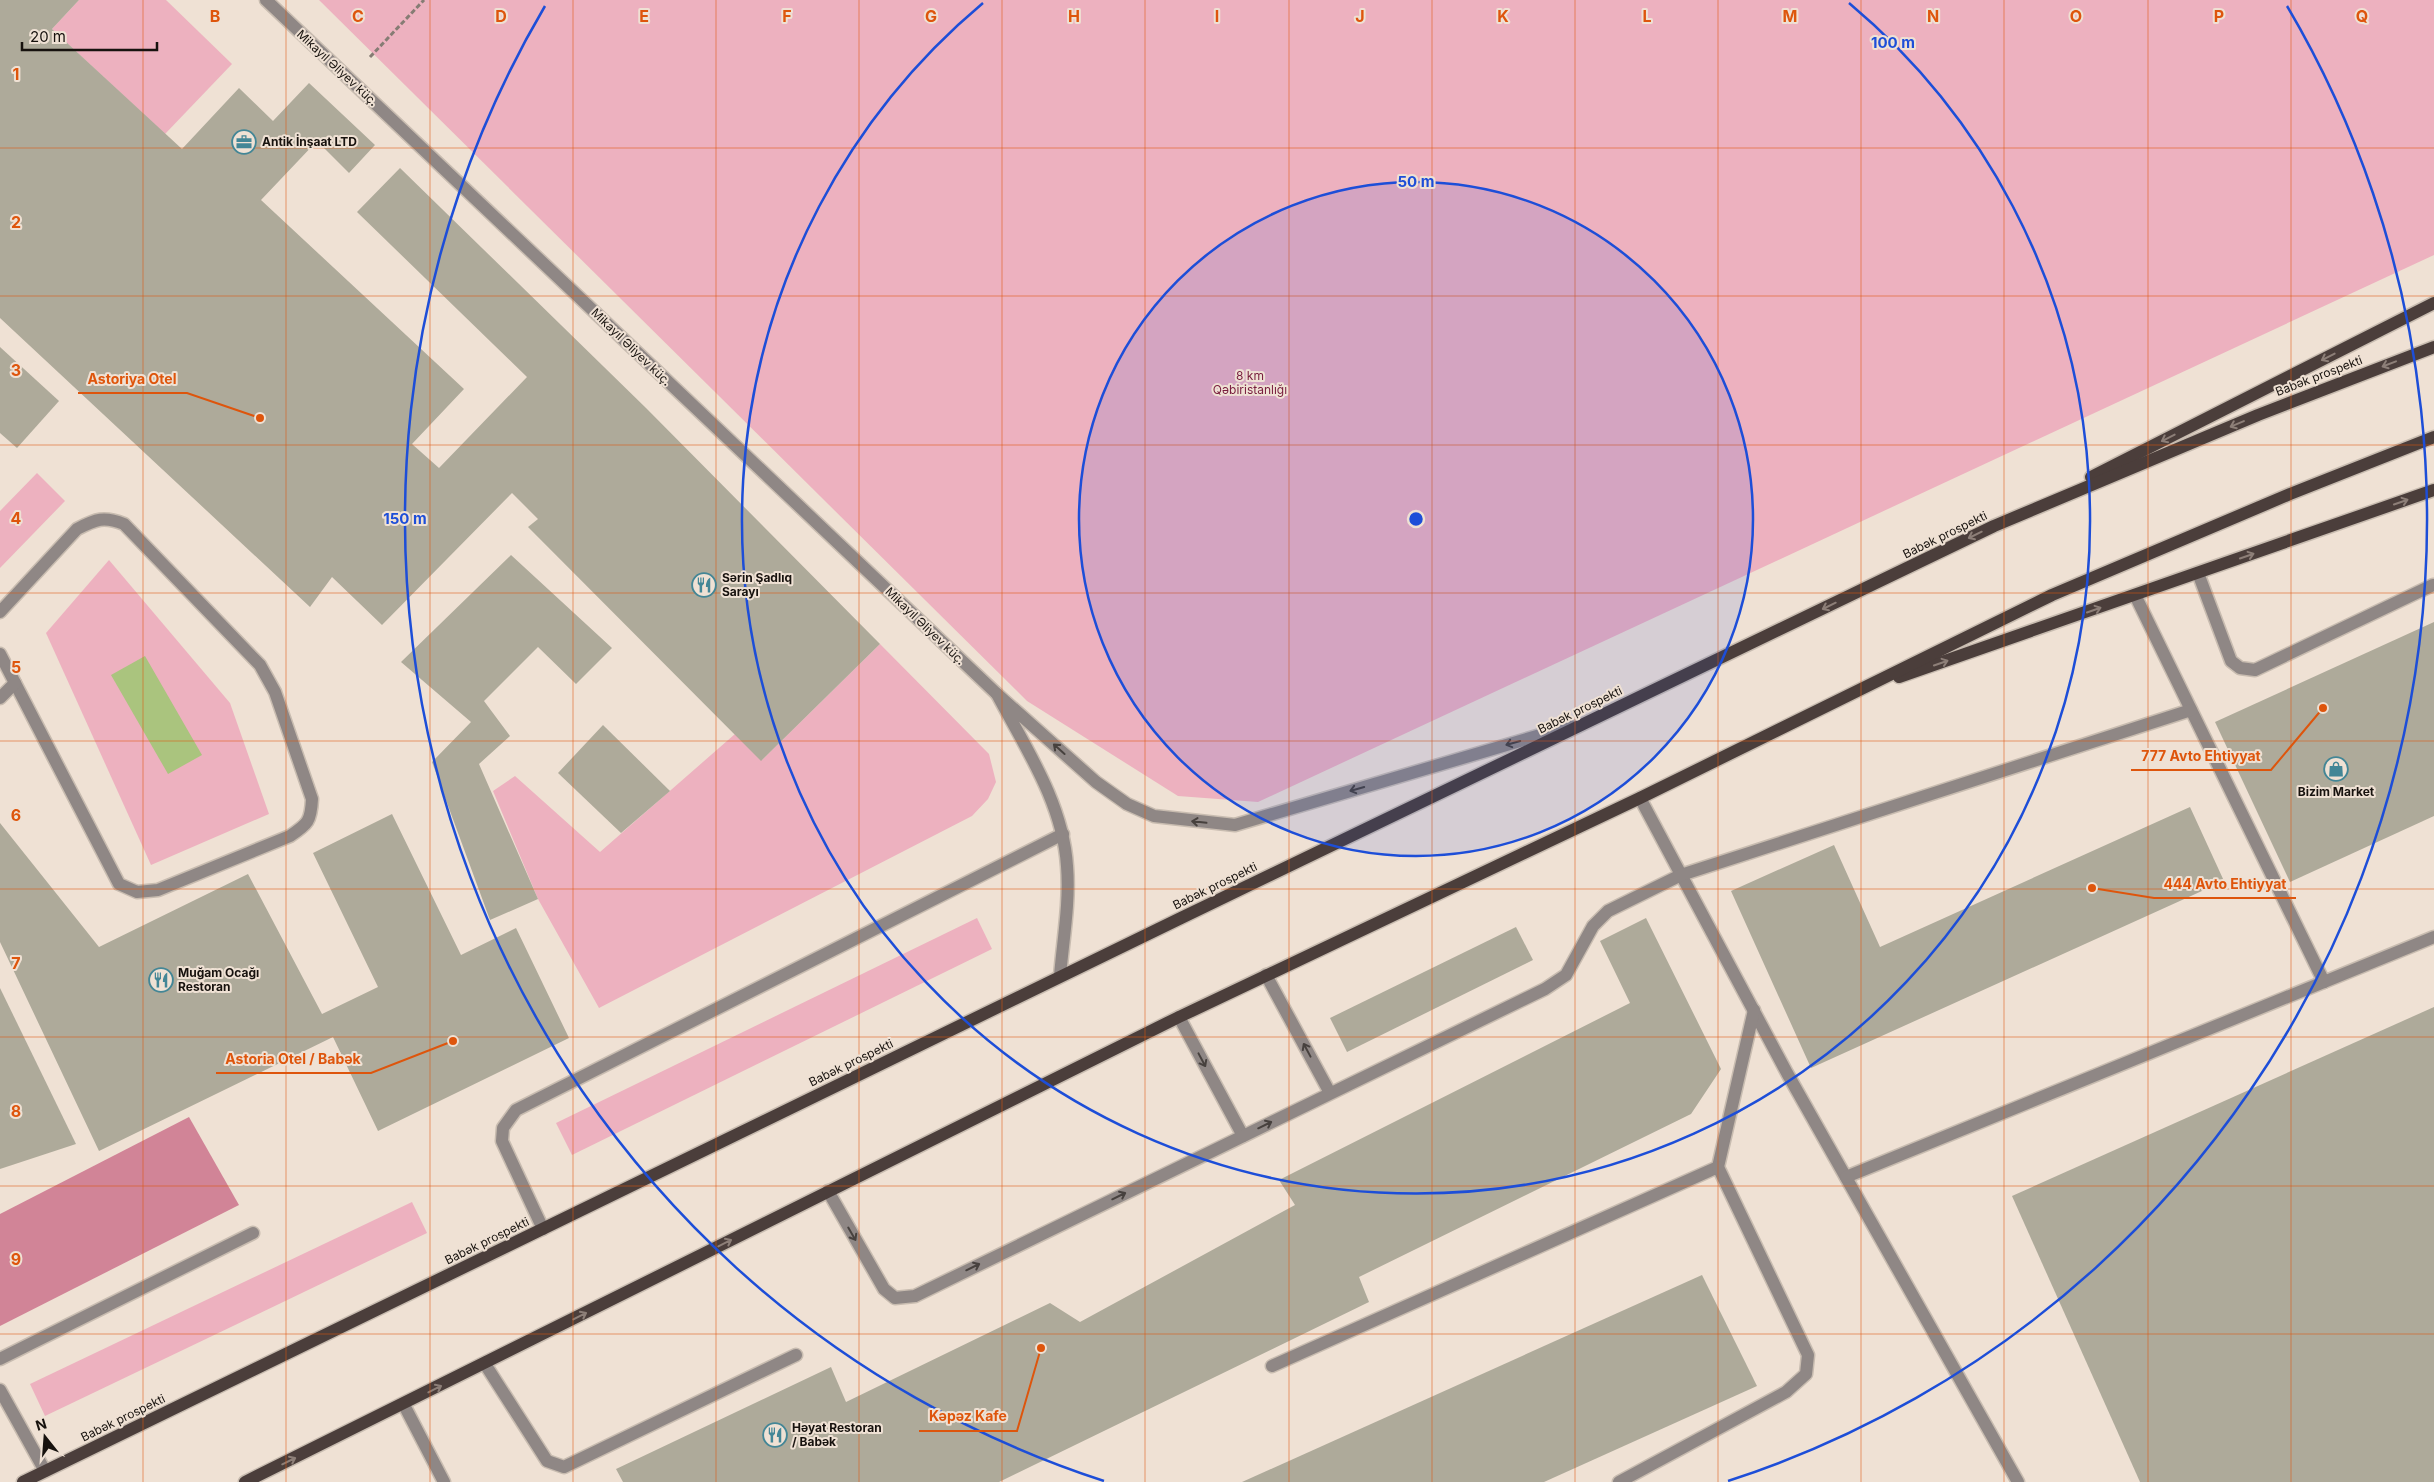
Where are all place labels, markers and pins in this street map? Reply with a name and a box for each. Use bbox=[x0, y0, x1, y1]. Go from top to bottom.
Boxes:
office icon: Antik İnşaat LTD bbox=[231, 129, 257, 155]
place label: Antik İnşaat LTD bbox=[262, 134, 357, 149]
callout: Astoriya Otel bbox=[78, 364, 187, 393]
centre of rings bbox=[1407, 510, 1425, 528]
place label: Sərin Şadlıq Sarayı bbox=[722, 570, 792, 599]
restaurant icon: Sərin Şadlıq Sarayı bbox=[691, 572, 717, 598]
callout: 777 Avto Ehtiyyat bbox=[2131, 741, 2271, 770]
shop icon: Bizim Market bbox=[2323, 756, 2349, 782]
place label: Bizim Market bbox=[2298, 784, 2375, 799]
callout: 444 Avto Ehtiyyat bbox=[2154, 869, 2296, 898]
place label: Muğam Ocağı Restoran bbox=[178, 965, 259, 994]
restaurant icon: Muğam Ocağı Restoran bbox=[148, 967, 174, 993]
callout: Astoria Otel / Babək bbox=[216, 1044, 371, 1073]
callout: Kəpəz Kafe bbox=[919, 1402, 1017, 1431]
place label: Həyat Restoran / Babək bbox=[792, 1420, 882, 1449]
restaurant icon: Həyat Restoran / Babək bbox=[762, 1422, 788, 1448]

